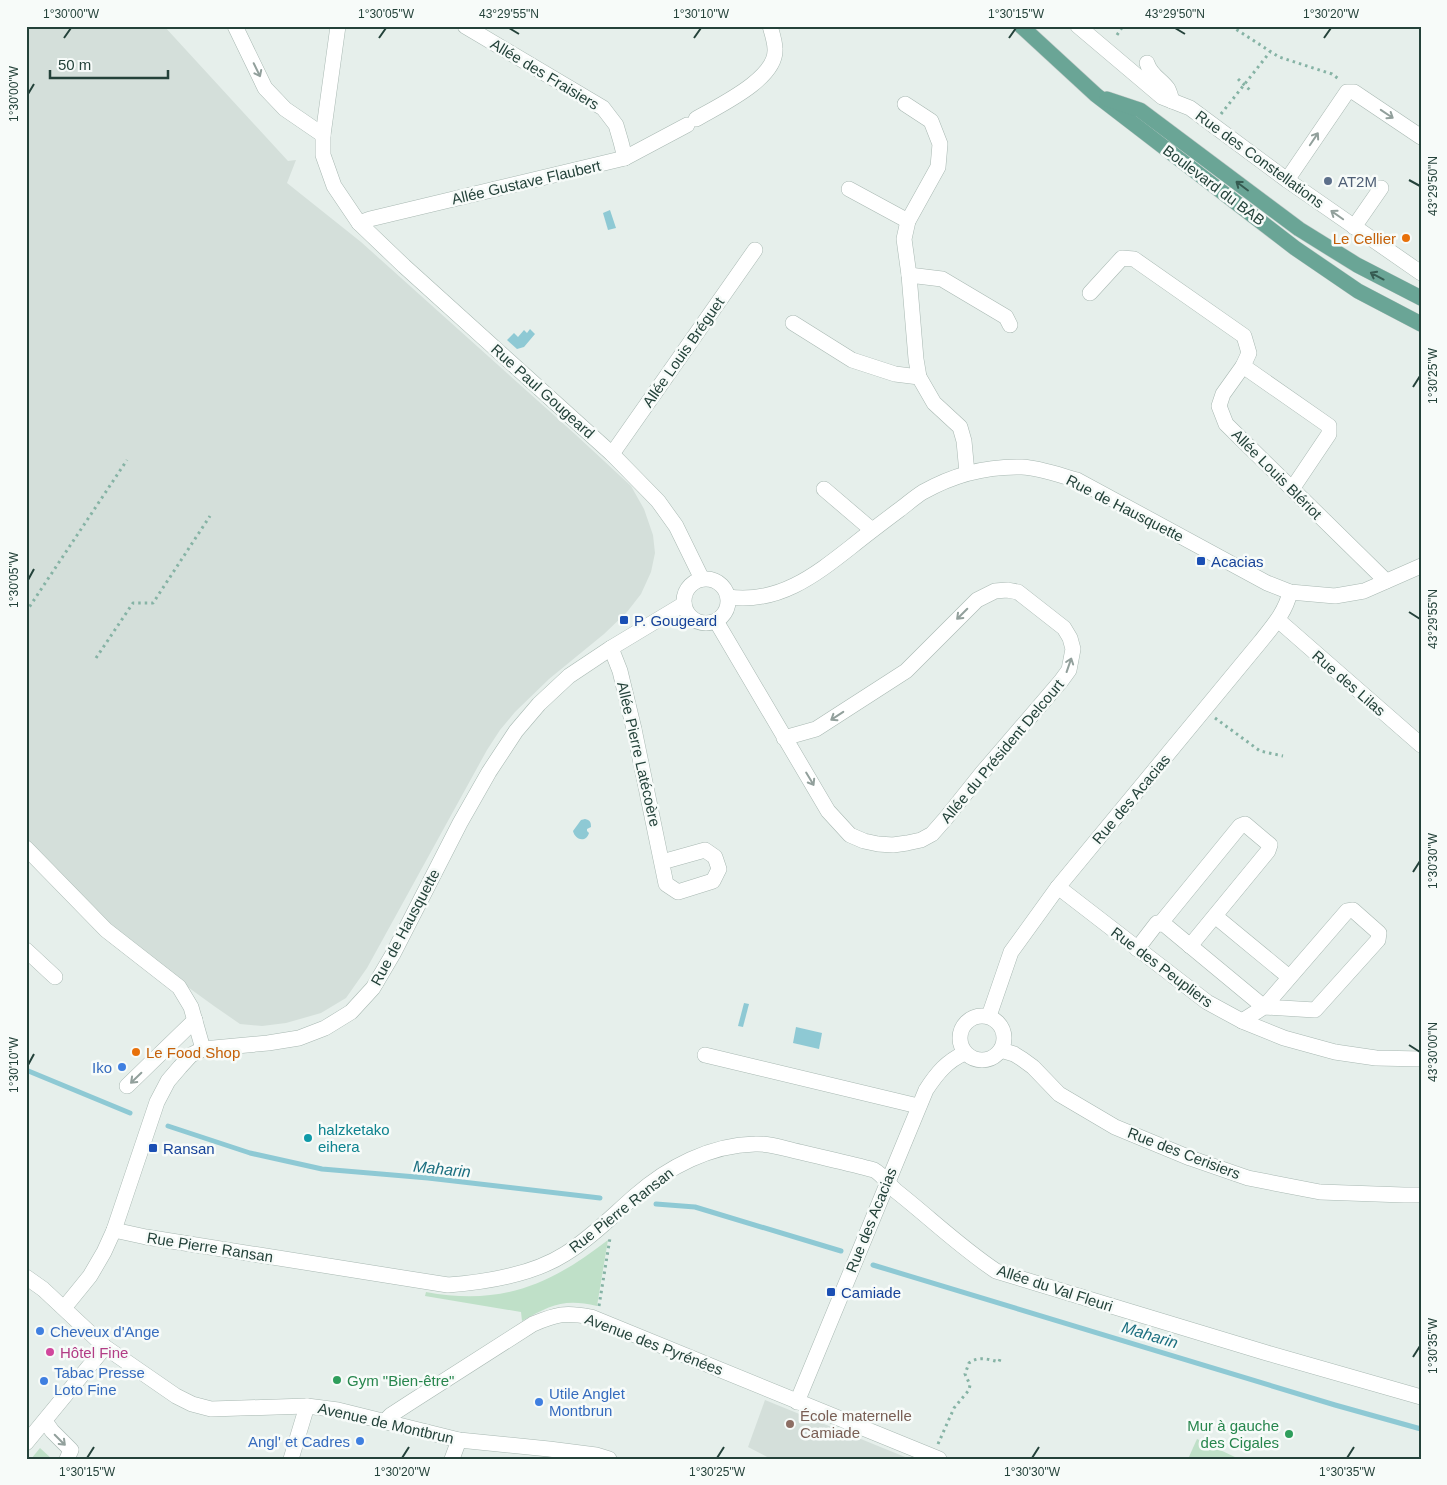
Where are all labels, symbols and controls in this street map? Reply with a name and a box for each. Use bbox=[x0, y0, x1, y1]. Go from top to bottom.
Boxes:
text: 1°30'00"W bbox=[43, 7, 100, 21]
text: 1°30'05"W bbox=[358, 7, 415, 21]
text: 43°29'55"N bbox=[479, 7, 539, 21]
text: 1°30'10"W bbox=[673, 7, 730, 21]
text: 1°30'15"W bbox=[988, 7, 1045, 21]
text: 43°29'50"N bbox=[1145, 7, 1205, 21]
text: 1°30'20"W bbox=[1303, 7, 1360, 21]
street label: Allée des Fraisiers bbox=[488, 35, 602, 113]
scale bar bbox=[50, 48, 168, 80]
text: 50 m bbox=[58, 56, 91, 73]
one-way arrow bbox=[253, 62, 262, 77]
text: 1°30'00"W bbox=[7, 65, 21, 122]
street label: Rue des Constellations bbox=[1193, 107, 1327, 211]
one-way arrow bbox=[1380, 109, 1394, 120]
one-way arrow bbox=[1309, 133, 1319, 147]
street label: Boulevard du BAB bbox=[1160, 141, 1268, 229]
street label: Allée Gustave Flaubert bbox=[450, 156, 603, 207]
text: 43°29'50"N bbox=[1426, 156, 1440, 216]
place label: AT2M bbox=[1338, 173, 1377, 190]
marker: AT2M bbox=[1322, 175, 1334, 187]
one-way arrow bbox=[1236, 181, 1249, 192]
one-way arrow bbox=[1331, 210, 1345, 220]
place label: Le Cellier bbox=[1333, 230, 1396, 247]
marker: Le Cellier bbox=[1400, 232, 1412, 244]
one-way arrow bbox=[1370, 271, 1385, 281]
street label: Allée Louis Bréguet bbox=[639, 293, 728, 410]
street label: Rue Paul Gougeard bbox=[488, 340, 598, 442]
text: 1°30'25"W bbox=[1426, 347, 1440, 404]
street label: Allée Louis Blériot bbox=[1229, 426, 1326, 523]
street label: Rue de Hausquette bbox=[1064, 471, 1186, 545]
text: 1°30'05"W bbox=[7, 551, 21, 608]
place label: Acacias bbox=[1211, 553, 1264, 570]
marker: Acacias bbox=[1195, 555, 1207, 567]
text: 43°29'55"N bbox=[1426, 589, 1440, 649]
one-way arrow bbox=[956, 608, 969, 620]
place label: P. Gougeard bbox=[634, 612, 717, 629]
marker: P. Gougeard bbox=[618, 614, 630, 626]
street label: Rue des Lilas bbox=[1309, 647, 1389, 719]
one-way arrow bbox=[1065, 658, 1074, 673]
street label: Allée du Président Delcourt bbox=[937, 675, 1067, 826]
street label: Allée Pierre Latécoère bbox=[614, 680, 664, 828]
one-way arrow bbox=[830, 711, 844, 721]
street label: Rue des Acacias bbox=[1089, 751, 1173, 847]
one-way arrow bbox=[805, 772, 815, 786]
text: 1°30'30"W bbox=[1426, 832, 1440, 889]
street label: Rue de Hausquette bbox=[367, 866, 443, 988]
street label: Rue des Peupliers bbox=[1108, 923, 1216, 1011]
text: 43°30'00"N bbox=[1426, 1022, 1440, 1082]
text: 1°30'10"W bbox=[7, 1036, 21, 1093]
place label: Le Food Shop bbox=[146, 1044, 240, 1061]
marker: Le Food Shop bbox=[130, 1046, 142, 1058]
place label: Iko bbox=[92, 1059, 112, 1076]
marker: Iko bbox=[116, 1061, 128, 1073]
one-way arrow bbox=[129, 1072, 142, 1084]
place label: halzketako eihera bbox=[318, 1121, 390, 1155]
street label: Rue des Cerisiers bbox=[1125, 1124, 1243, 1182]
marker: halzketako eihera bbox=[302, 1132, 314, 1144]
place label: Ransan bbox=[163, 1140, 215, 1157]
marker: Ransan bbox=[147, 1142, 159, 1154]
water label: Maharin bbox=[412, 1158, 472, 1180]
street label: Rue Pierre Ransan bbox=[566, 1164, 676, 1256]
street label: Rue des Acacias bbox=[842, 1165, 900, 1275]
street label: Rue Pierre Ransan bbox=[146, 1229, 274, 1265]
street label: Allée du Val Fleuri bbox=[995, 1261, 1115, 1315]
place label: Camiade bbox=[841, 1284, 901, 1301]
marker: Camiade bbox=[825, 1286, 837, 1298]
street label: Avenue des Pyrénées bbox=[583, 1310, 725, 1378]
text: 1°30'35"W bbox=[1426, 1317, 1440, 1374]
water label: Maharin bbox=[1120, 1318, 1180, 1352]
place label: Cheveux d'Ange bbox=[50, 1323, 160, 1340]
marker: Cheveux d'Ange bbox=[34, 1325, 46, 1337]
place label: Hôtel Fine bbox=[60, 1344, 128, 1361]
marker: Hôtel Fine bbox=[44, 1346, 56, 1358]
place label: Tabac Presse Loto Fine bbox=[54, 1364, 145, 1398]
place label: Gym "Bien-être" bbox=[347, 1372, 454, 1389]
marker: Gym "Bien-être" bbox=[331, 1374, 343, 1386]
marker: Tabac Presse Loto Fine bbox=[38, 1375, 50, 1387]
place label: Utile Anglet Montbrun bbox=[549, 1385, 626, 1419]
marker: Utile Anglet Montbrun bbox=[533, 1396, 545, 1408]
street label: Avenue de Montbrun bbox=[316, 1399, 456, 1447]
place label: École maternelle Camiade bbox=[800, 1407, 912, 1441]
place label: Mur à gauche des Cigales bbox=[1187, 1417, 1279, 1451]
marker: École maternelle Camiade bbox=[784, 1418, 796, 1430]
marker: Mur à gauche des Cigales bbox=[1283, 1428, 1295, 1440]
one-way arrow bbox=[54, 1433, 66, 1446]
place label: Angl' et Cadres bbox=[248, 1433, 350, 1450]
marker: Angl' et Cadres bbox=[354, 1435, 366, 1447]
text: 1°30'15"W bbox=[59, 1465, 116, 1479]
text: 1°30'20"W bbox=[374, 1465, 431, 1479]
text: 1°30'25"W bbox=[689, 1465, 746, 1479]
text: 1°30'30"W bbox=[1004, 1465, 1061, 1479]
text: 1°30'35"W bbox=[1319, 1465, 1376, 1479]

